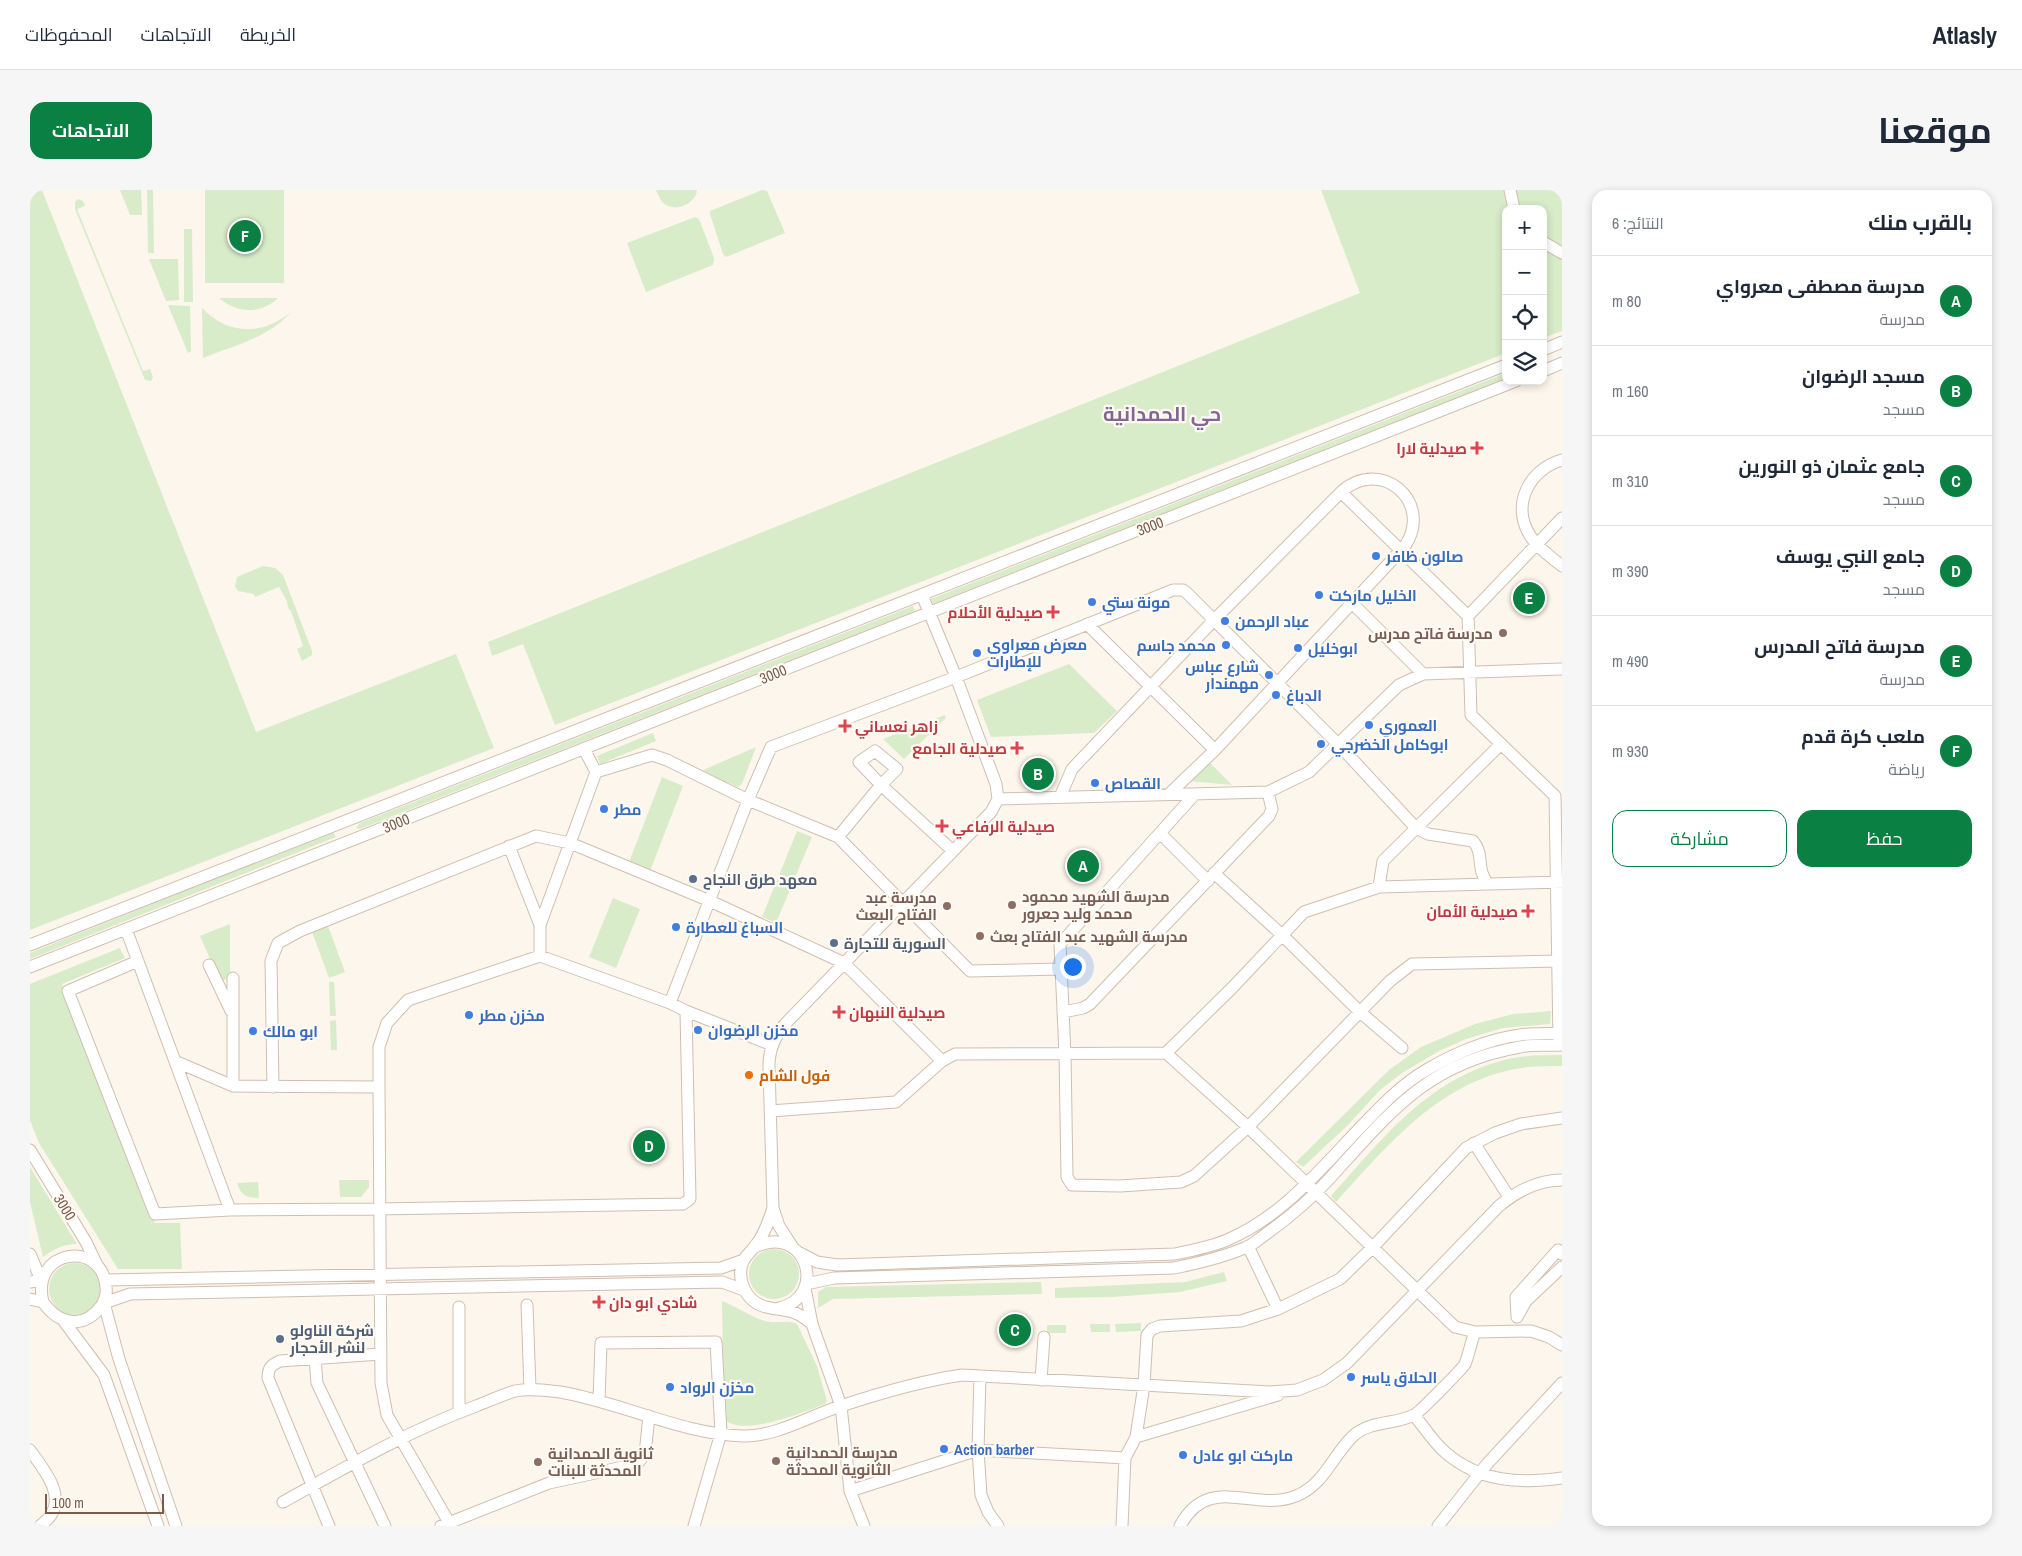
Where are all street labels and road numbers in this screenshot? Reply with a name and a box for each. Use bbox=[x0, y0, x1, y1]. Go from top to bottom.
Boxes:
street label: 3000 bbox=[1133, 511, 1167, 541]
street label: 3000 bbox=[756, 659, 790, 689]
street label: 3000 bbox=[379, 808, 413, 838]
street label: 3000 bbox=[49, 1190, 81, 1224]

